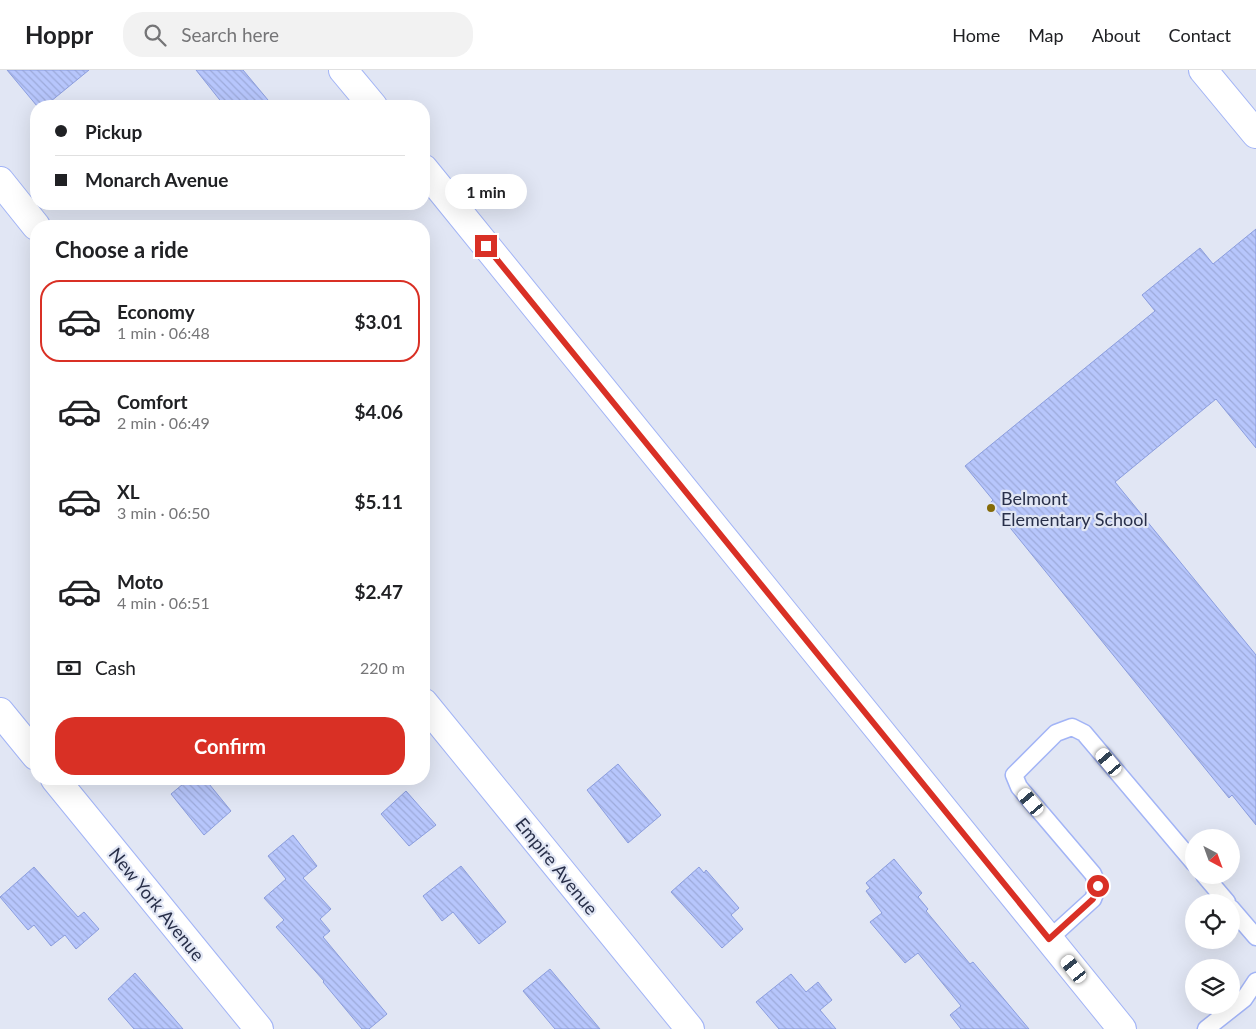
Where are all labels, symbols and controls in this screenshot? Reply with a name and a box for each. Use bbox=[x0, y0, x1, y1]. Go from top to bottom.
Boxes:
search box bbox=[123, 12, 473, 57]
text: Hoppr bbox=[25, 20, 93, 49]
icon: search bbox=[141, 21, 169, 49]
text: Search here bbox=[181, 23, 279, 46]
text: Home bbox=[952, 24, 1000, 46]
text: Map bbox=[1028, 24, 1064, 46]
text: About bbox=[1092, 24, 1141, 46]
text: Contact bbox=[1169, 24, 1231, 46]
text: Pickup bbox=[85, 120, 142, 143]
text: Monarch Avenue bbox=[85, 168, 228, 191]
callout: 1 min bbox=[445, 174, 527, 208]
text: 1 min bbox=[466, 182, 506, 201]
route end bbox=[475, 235, 497, 257]
text: Choose a ride bbox=[55, 236, 189, 263]
icon: car bbox=[57, 299, 102, 344]
text: Economy bbox=[117, 300, 195, 323]
text: $3.01 bbox=[354, 310, 403, 333]
text: 1 min · 06:48 bbox=[117, 323, 210, 342]
icon: car bbox=[57, 389, 102, 434]
text: Comfort bbox=[117, 390, 188, 413]
text: $4.06 bbox=[354, 400, 403, 423]
text: 2 min · 06:49 bbox=[117, 413, 210, 432]
icon: car bbox=[57, 479, 102, 524]
text: XL bbox=[117, 480, 140, 503]
place label: Belmont Elementary School bbox=[1001, 487, 1148, 530]
text: $5.11 bbox=[354, 490, 403, 513]
marker: Belmont Elementary School bbox=[985, 502, 997, 514]
text: 3 min · 06:50 bbox=[117, 503, 210, 522]
icon: car bbox=[57, 569, 102, 614]
text: Moto bbox=[117, 570, 163, 593]
text: $2.47 bbox=[354, 580, 403, 603]
text: 4 min · 06:51 bbox=[117, 593, 210, 612]
icon: cash bbox=[55, 654, 83, 682]
text: Cash bbox=[95, 656, 136, 679]
text: 220 m bbox=[360, 658, 405, 677]
button: Confirm bbox=[55, 717, 405, 775]
car bbox=[1093, 746, 1124, 778]
car bbox=[1015, 786, 1046, 818]
street label: Empire Avenue bbox=[511, 813, 603, 919]
north arrow bbox=[1185, 829, 1240, 884]
map controls bbox=[1185, 829, 1240, 1014]
street label: New York Avenue bbox=[105, 843, 209, 965]
route start bbox=[1087, 875, 1109, 897]
button: locate bbox=[1185, 894, 1240, 949]
car bbox=[1058, 953, 1089, 985]
button: layers bbox=[1185, 959, 1240, 1014]

